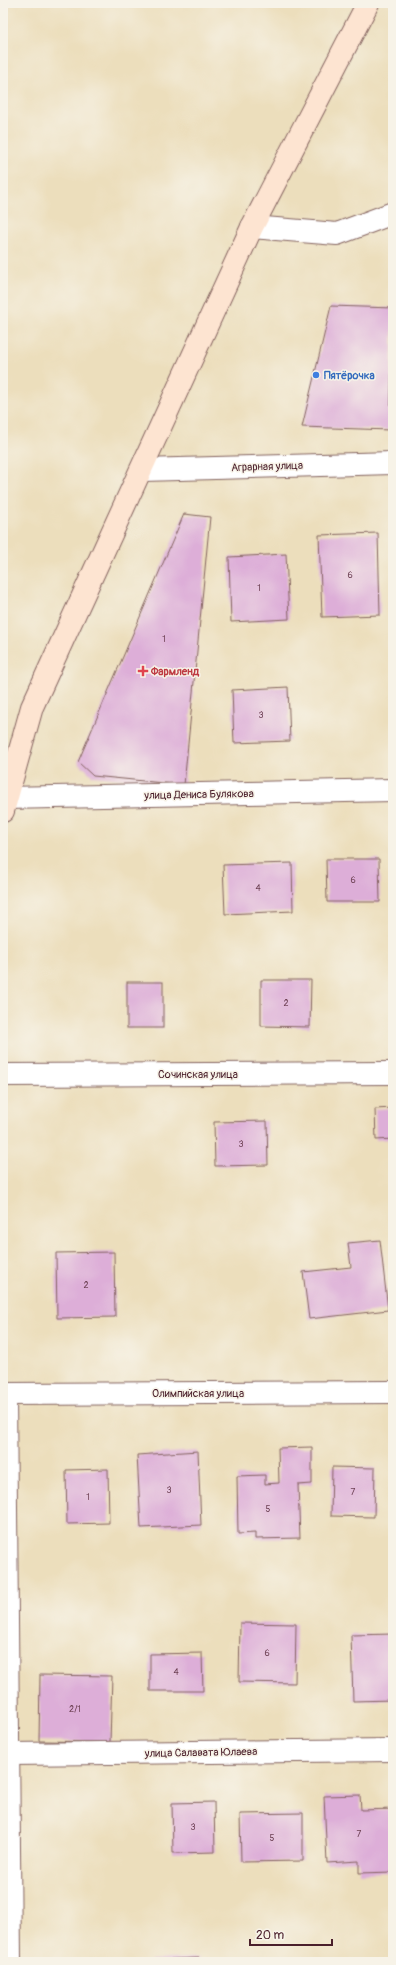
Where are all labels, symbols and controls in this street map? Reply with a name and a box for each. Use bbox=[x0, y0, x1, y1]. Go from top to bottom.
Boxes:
place label: Пятёрочка bbox=[324, 369, 375, 382]
marker: Пятёрочка bbox=[311, 370, 321, 380]
street label: Аграрная улица bbox=[231, 459, 303, 474]
house number: 6 bbox=[347, 570, 353, 581]
house number: 1 bbox=[257, 583, 261, 594]
house number: 1 bbox=[162, 634, 166, 645]
place label: Фармленд bbox=[150, 665, 200, 678]
marker: Фармленд bbox=[138, 666, 148, 676]
house number: 3 bbox=[258, 710, 264, 721]
street label: улица Дениса Булякова bbox=[143, 787, 254, 802]
house number: 6 bbox=[350, 875, 356, 886]
house number: 4 bbox=[255, 883, 261, 894]
house number: 2 bbox=[283, 998, 289, 1009]
street label: Сочинская улица bbox=[158, 1068, 238, 1081]
house number: 3 bbox=[238, 1139, 244, 1150]
house number: 2 bbox=[83, 1280, 89, 1291]
street label: Олимпийская улица bbox=[152, 1387, 244, 1400]
house number: 3 bbox=[166, 1485, 172, 1496]
house number: 7 bbox=[351, 1487, 356, 1498]
house number: 1 bbox=[86, 1492, 90, 1503]
house number: 5 bbox=[266, 1504, 271, 1515]
house number: 6 bbox=[264, 1648, 270, 1659]
house number: 4 bbox=[173, 1667, 179, 1678]
house number: 2/1 bbox=[69, 1704, 81, 1715]
street label: улица Салавата Юлаева bbox=[144, 1745, 257, 1760]
house number: 3 bbox=[190, 1822, 196, 1833]
house number: 7 bbox=[357, 1829, 362, 1840]
house number: 5 bbox=[270, 1833, 275, 1844]
scale bar bbox=[250, 1921, 332, 1947]
text: 20 m bbox=[256, 1928, 285, 1943]

